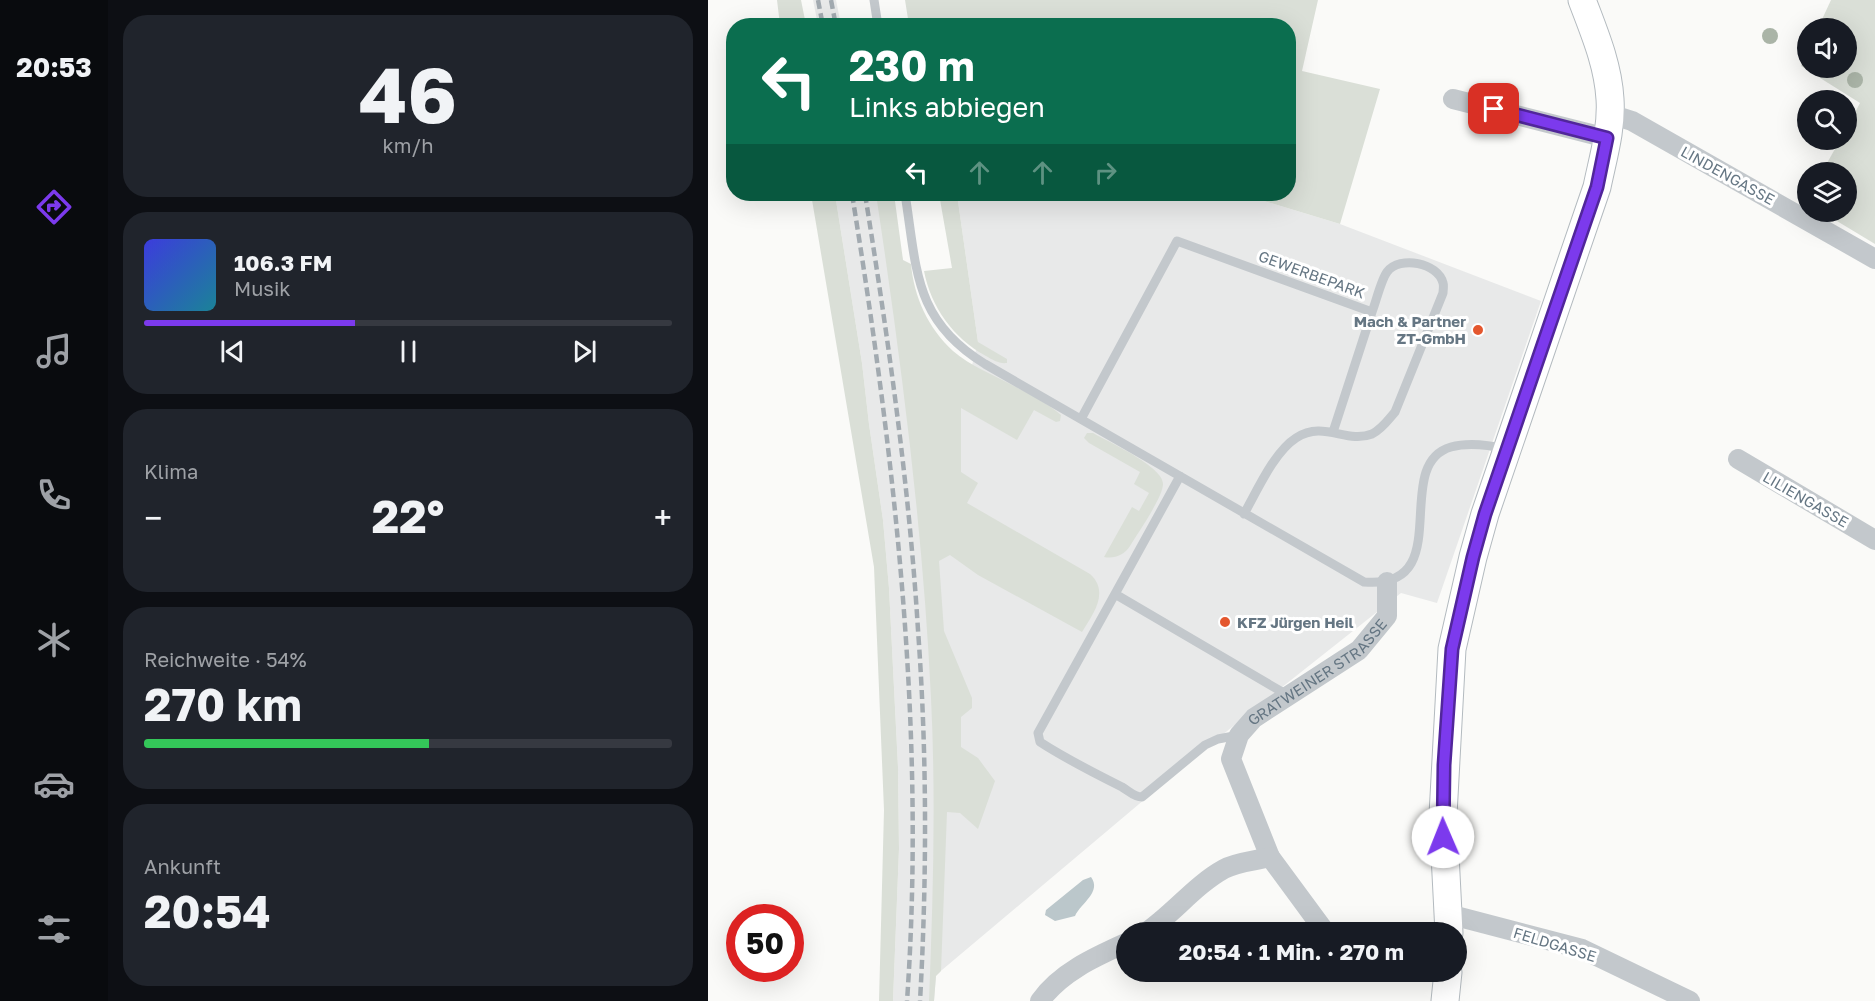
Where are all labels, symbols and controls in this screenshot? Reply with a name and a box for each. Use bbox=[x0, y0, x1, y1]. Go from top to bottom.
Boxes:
map controls bbox=[1797, 18, 1857, 222]
button: sound bbox=[1797, 18, 1857, 78]
text: 230 m bbox=[849, 40, 975, 90]
icon: left bbox=[750, 42, 828, 120]
text: 46 bbox=[359, 47, 457, 140]
text: 20:53 bbox=[16, 51, 92, 83]
pin bbox=[1468, 83, 1519, 134]
button: search bbox=[1797, 90, 1857, 150]
text: Links abbiegen bbox=[849, 91, 1045, 123]
icon: arrive bbox=[1477, 92, 1510, 125]
text: km/h bbox=[383, 133, 433, 157]
street label: LINDENGASSE bbox=[1678, 142, 1778, 208]
icon: left bbox=[900, 156, 933, 189]
icon: ahead bbox=[963, 156, 996, 189]
icon: ahead bbox=[1026, 156, 1059, 189]
icon: right bbox=[1089, 156, 1122, 189]
button: layers bbox=[1797, 162, 1857, 222]
icon: directions bbox=[33, 186, 75, 228]
street label: GEWERBEPARK bbox=[1256, 246, 1368, 302]
text: 106.3 FM bbox=[234, 249, 332, 276]
text: Musik bbox=[234, 276, 291, 300]
place label: Mach & Partner ZT-GmbH bbox=[1354, 312, 1466, 347]
marker: Mach & Partner ZT-GmbH bbox=[1471, 323, 1485, 337]
icon: music bbox=[33, 330, 75, 372]
icon: previous bbox=[216, 335, 249, 368]
icon: pause bbox=[392, 335, 425, 368]
icon: next bbox=[568, 335, 601, 368]
text: Klima bbox=[144, 459, 198, 483]
street label: LILIENGASSE bbox=[1760, 467, 1852, 531]
icon: phone bbox=[33, 474, 75, 516]
text: 22° bbox=[372, 489, 444, 543]
text: − bbox=[144, 498, 162, 537]
text: + bbox=[654, 498, 672, 537]
place label: KFZ Jürgen Heil bbox=[1237, 613, 1354, 631]
marker: KFZ Jürgen Heil bbox=[1218, 615, 1232, 629]
street label: GRATWEINER STRASSE bbox=[1243, 615, 1390, 729]
icon: climate bbox=[33, 619, 75, 661]
text: Reichweite · 54% bbox=[144, 647, 307, 671]
text: 270 km bbox=[144, 677, 302, 731]
icon: car bbox=[33, 763, 75, 805]
position arrow bbox=[1411, 805, 1475, 869]
text: Ankunft bbox=[144, 854, 221, 878]
text: 20:54 bbox=[144, 884, 271, 938]
speed limit sign: 50 bbox=[726, 904, 804, 982]
icon: filters bbox=[33, 908, 75, 950]
street label: FELDGASSE bbox=[1511, 923, 1599, 965]
text: 20:54 · 1 Min. · 270 m bbox=[1179, 938, 1404, 965]

